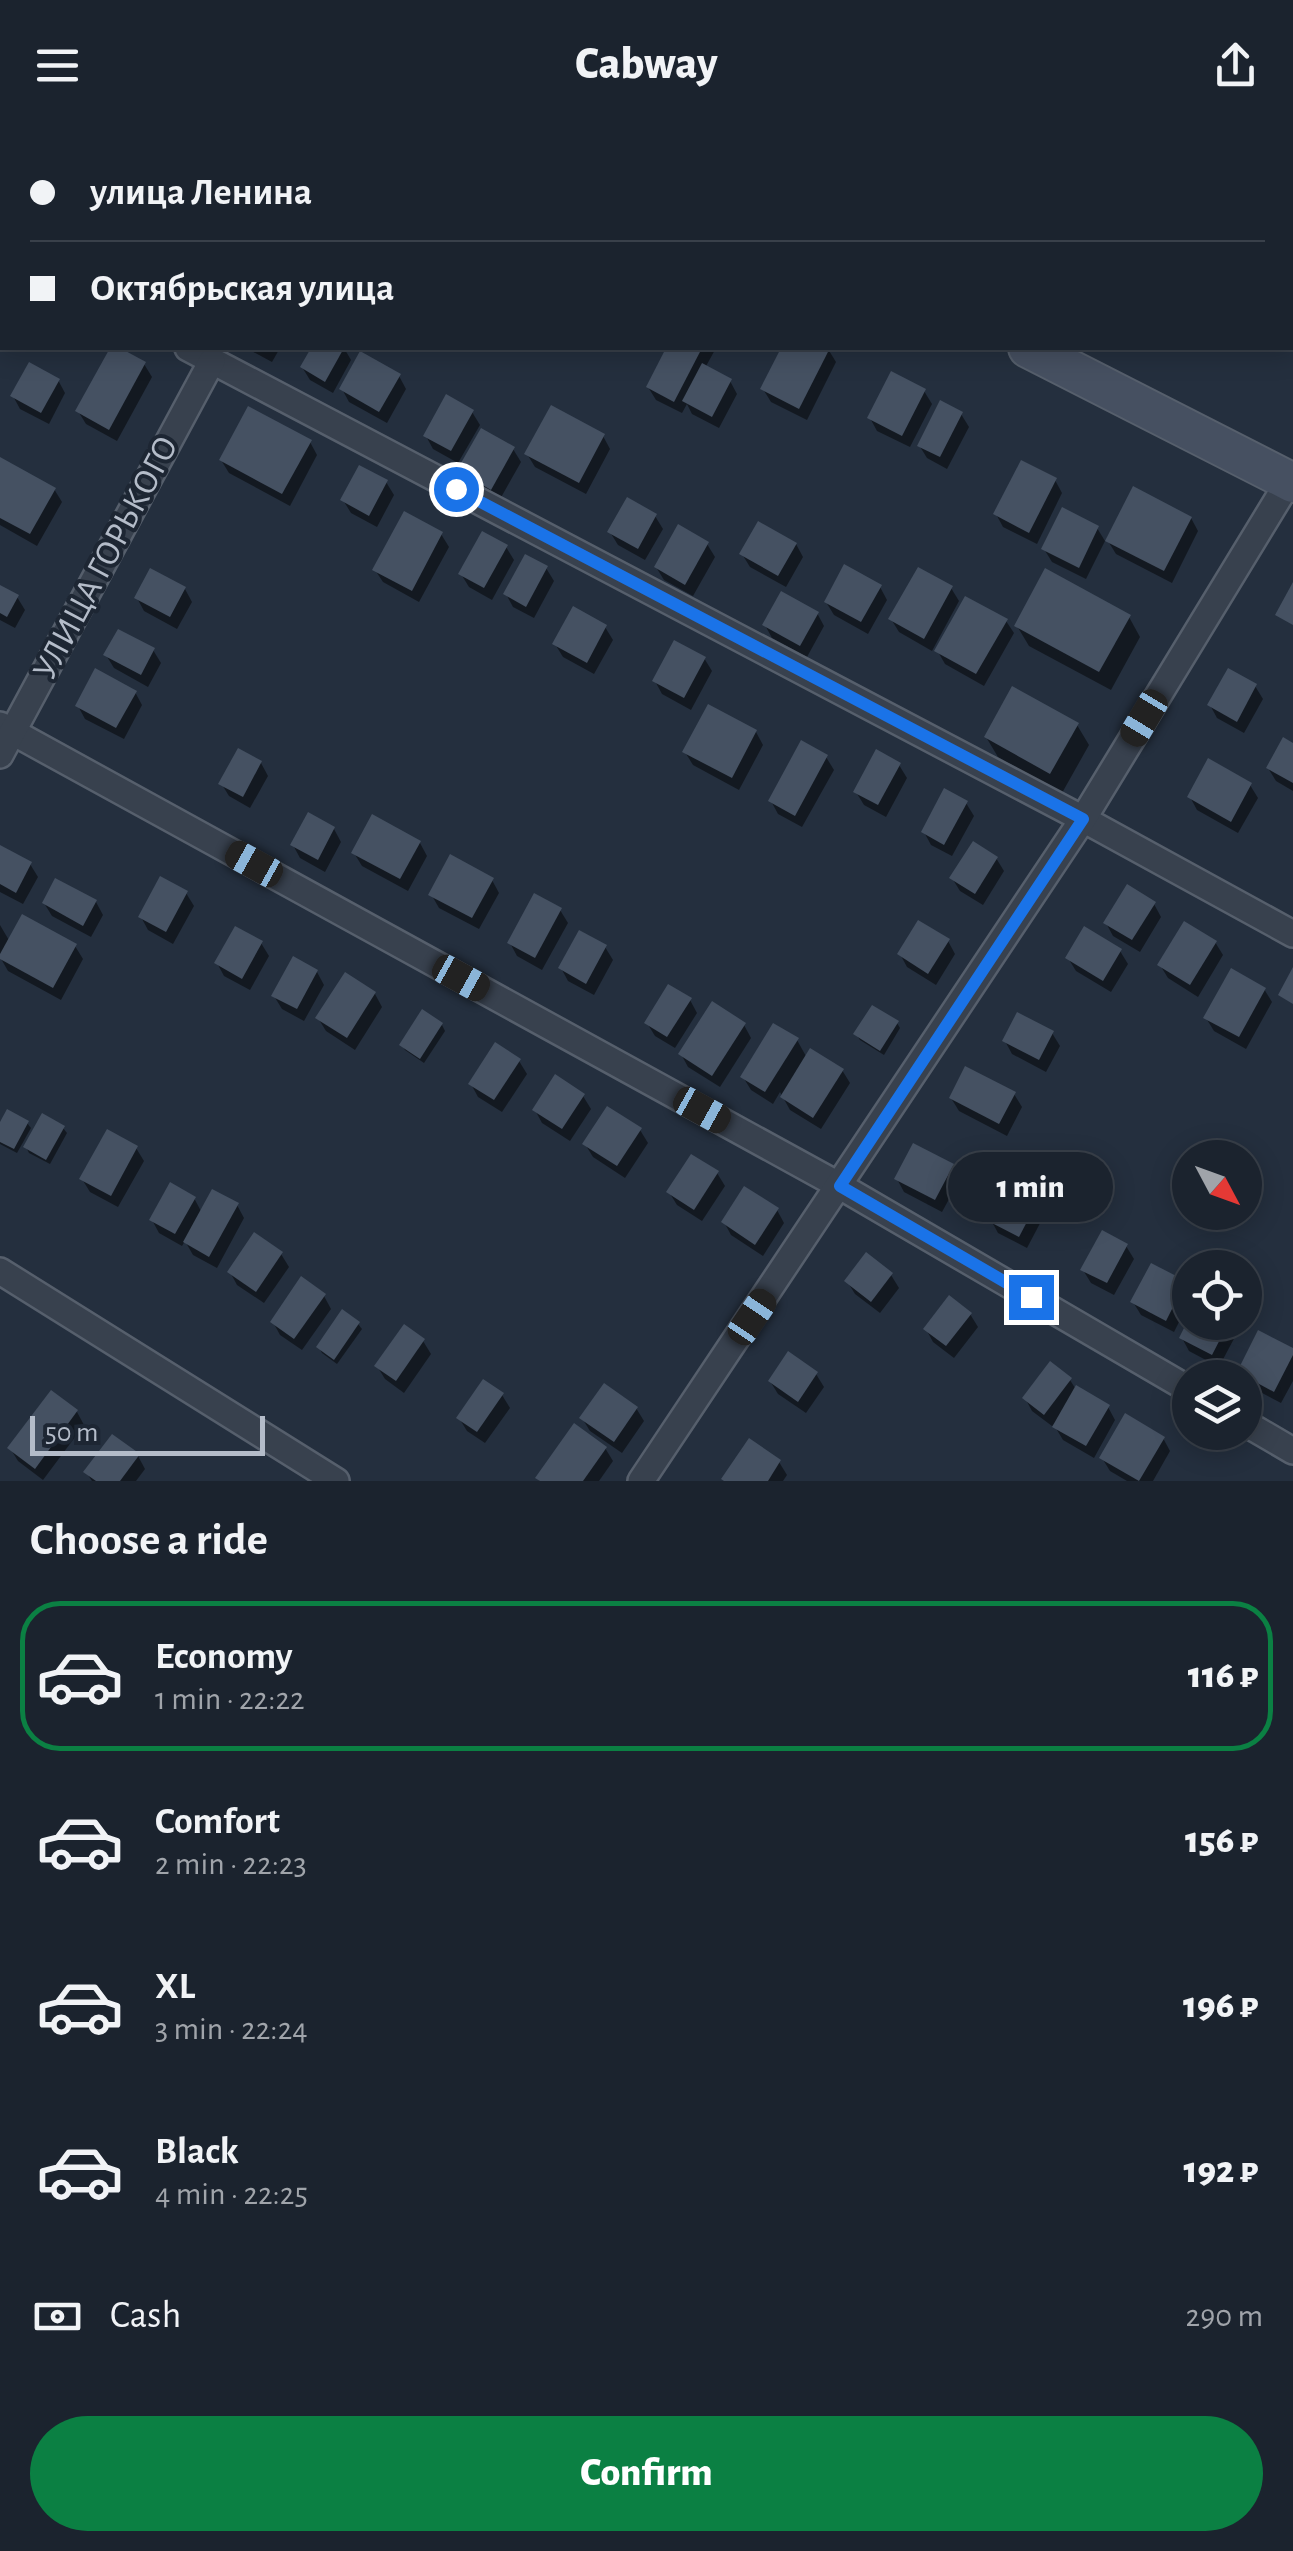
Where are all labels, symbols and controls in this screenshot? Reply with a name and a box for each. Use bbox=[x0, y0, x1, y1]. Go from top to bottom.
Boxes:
icon: menu bbox=[30, 38, 85, 93]
icon: share bbox=[1208, 38, 1263, 93]
text: Cabway bbox=[575, 42, 718, 87]
text: улица Ленина bbox=[90, 174, 312, 212]
text: Октябрьская улица bbox=[90, 270, 394, 308]
street label: УЛИЦА ГОРЬКОГО bbox=[27, 430, 185, 686]
route start bbox=[434, 467, 479, 512]
car bbox=[1116, 685, 1172, 751]
car bbox=[220, 836, 288, 892]
car bbox=[427, 950, 495, 1006]
car bbox=[668, 1082, 736, 1138]
north arrow bbox=[1172, 1140, 1262, 1230]
map controls bbox=[1172, 1140, 1262, 1450]
callout: 1 min bbox=[948, 1152, 1114, 1222]
text: 1 min bbox=[996, 1171, 1065, 1203]
button: locate bbox=[1172, 1250, 1262, 1340]
route end bbox=[1009, 1275, 1054, 1320]
car bbox=[723, 1284, 781, 1350]
button: layers bbox=[1172, 1360, 1262, 1450]
scale bar bbox=[30, 1411, 265, 1456]
text: 50 m bbox=[45, 1419, 99, 1447]
text: Choose a ride bbox=[30, 1518, 268, 1563]
icon: car bbox=[35, 1631, 125, 1721]
text: Economy bbox=[155, 1638, 293, 1676]
text: 116 ₽ bbox=[1188, 1657, 1258, 1695]
text: 1 min · 22:22 bbox=[155, 1683, 305, 1715]
icon: car bbox=[35, 1796, 125, 1886]
text: Comfort bbox=[155, 1803, 280, 1841]
text: 156 ₽ bbox=[1185, 1822, 1258, 1860]
text: 2 min · 22:23 bbox=[155, 1848, 307, 1880]
icon: car bbox=[35, 1961, 125, 2051]
text: XL bbox=[155, 1968, 195, 2006]
text: 196 ₽ bbox=[1183, 1987, 1258, 2025]
text: 3 min · 22:24 bbox=[155, 2013, 308, 2045]
icon: car bbox=[35, 2126, 125, 2216]
text: Black bbox=[155, 2133, 239, 2171]
text: 192 ₽ bbox=[1183, 2152, 1258, 2190]
text: 4 min · 22:25 bbox=[155, 2178, 308, 2210]
icon: cash bbox=[30, 2289, 85, 2344]
text: Cash bbox=[110, 2297, 181, 2335]
text: 290 m bbox=[1186, 2300, 1263, 2332]
button: Confirm bbox=[30, 2416, 1263, 2531]

